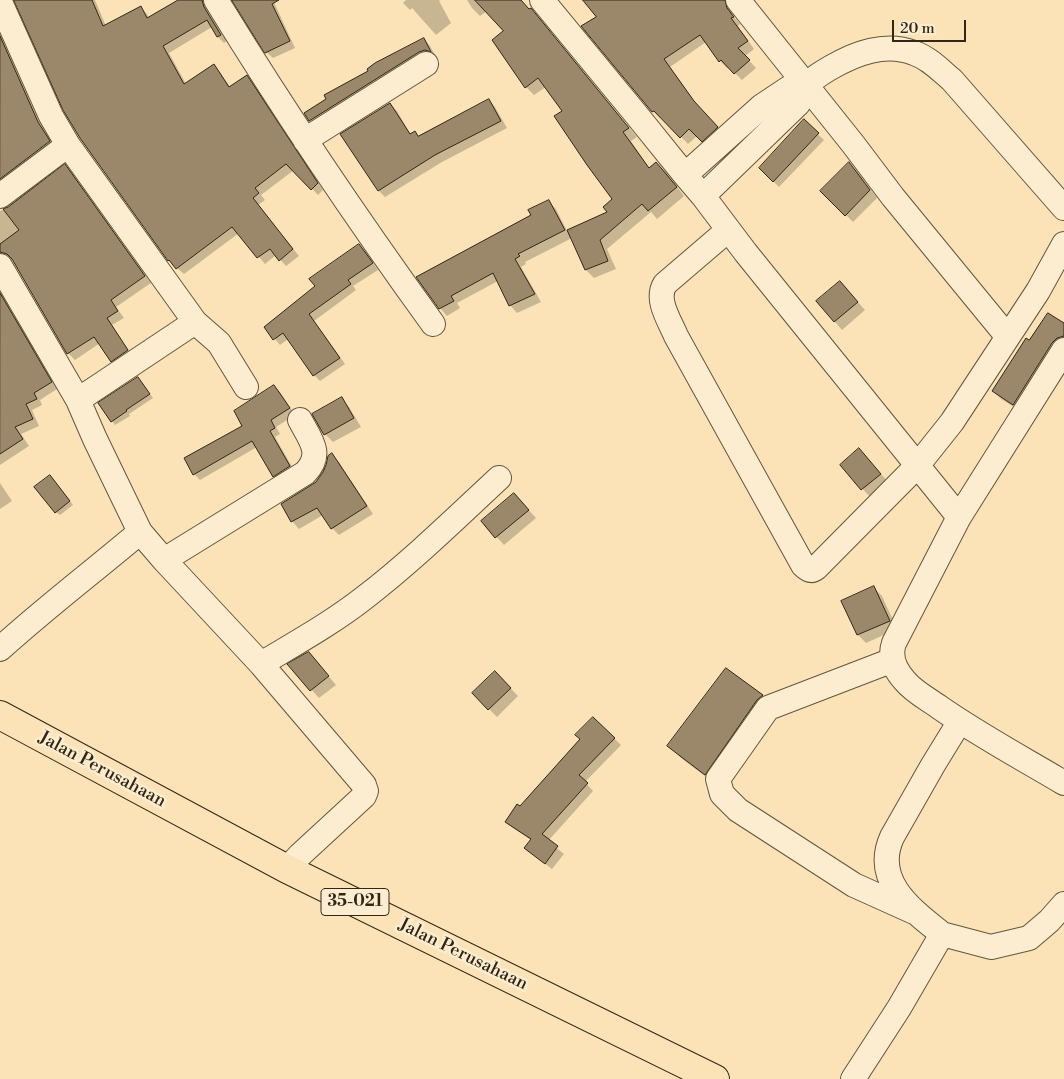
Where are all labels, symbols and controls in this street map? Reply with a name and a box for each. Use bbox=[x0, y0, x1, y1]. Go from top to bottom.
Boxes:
scale bar bbox=[894, 10, 968, 42]
text: 20 m bbox=[900, 19, 935, 38]
street label: Jalan Perusahaan bbox=[35, 727, 169, 813]
road number: 35-021 bbox=[321, 889, 389, 916]
street label: Jalan Perusahaan bbox=[395, 914, 531, 996]

